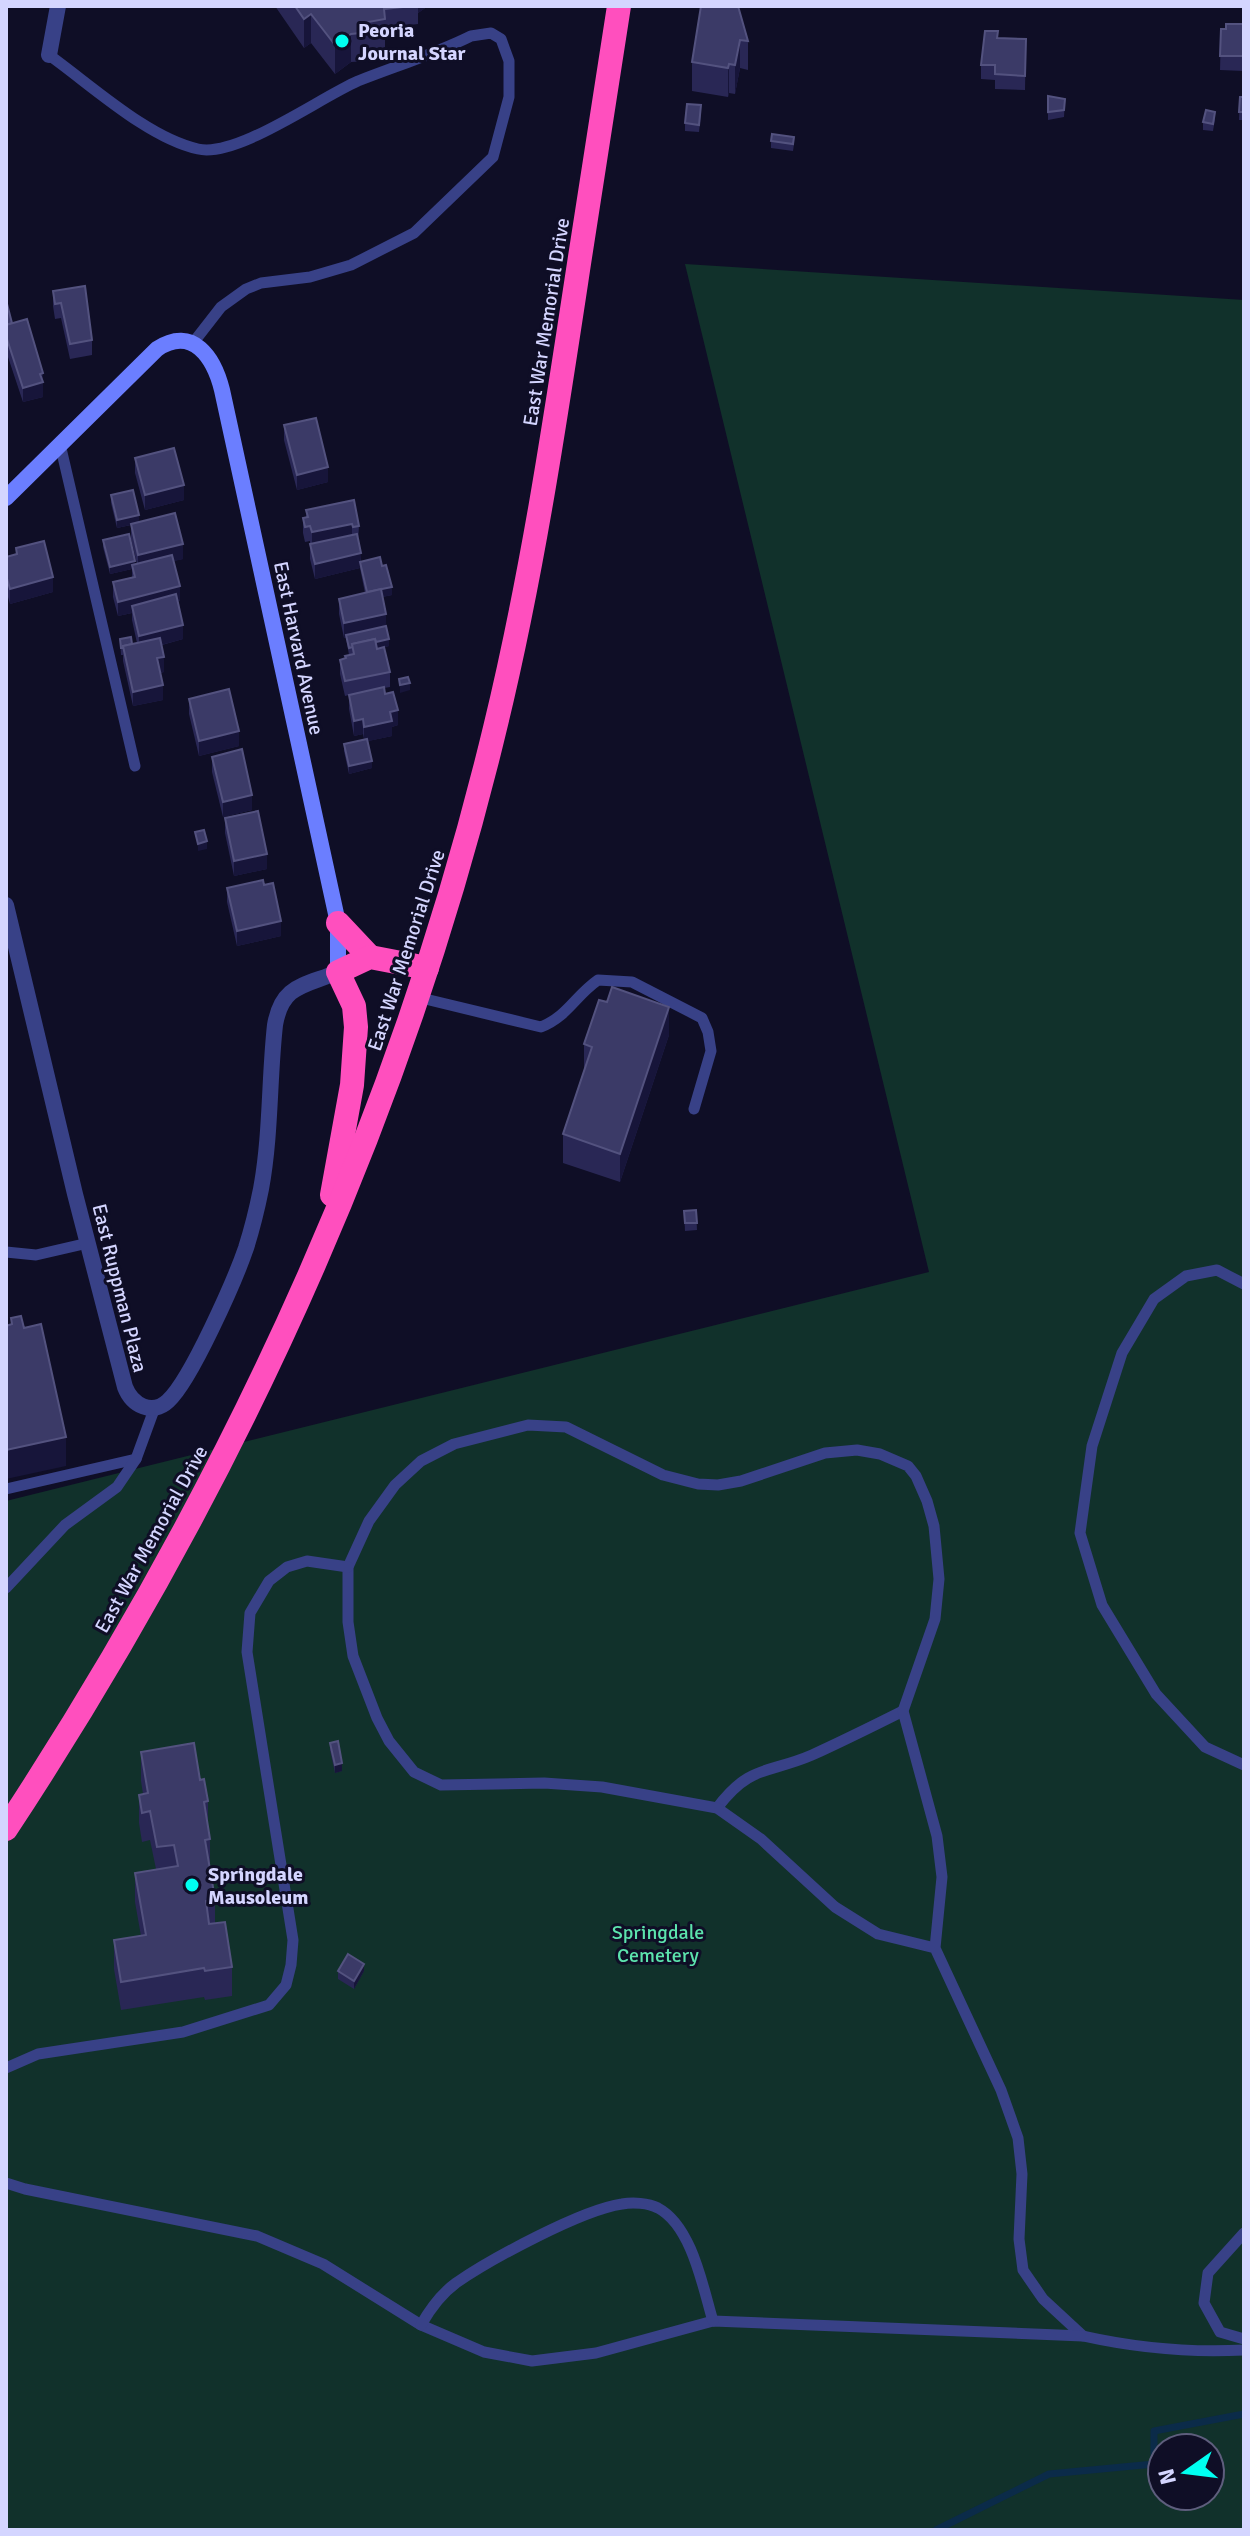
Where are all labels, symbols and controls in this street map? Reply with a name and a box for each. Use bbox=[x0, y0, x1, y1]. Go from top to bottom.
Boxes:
place label: Peoria Journal Star bbox=[358, 18, 466, 66]
marker: Peoria Journal Star bbox=[333, 32, 351, 50]
street label: East War Memorial Drive bbox=[518, 216, 575, 428]
street label: East Harvard Avenue bbox=[268, 559, 329, 737]
street label: East War Memorial Drive bbox=[362, 846, 451, 1054]
street label: East Ruppman Plaza bbox=[86, 1201, 153, 1375]
street label: East War Memorial Drive bbox=[90, 1441, 213, 1637]
place label: Springdale Mausoleum bbox=[208, 1862, 308, 1910]
marker: Springdale Mausoleum bbox=[183, 1876, 201, 1894]
park label: Springdale Cemetery bbox=[612, 1920, 704, 1968]
north arrow bbox=[1146, 2432, 1226, 2512]
text: N bbox=[1152, 2466, 1182, 2487]

